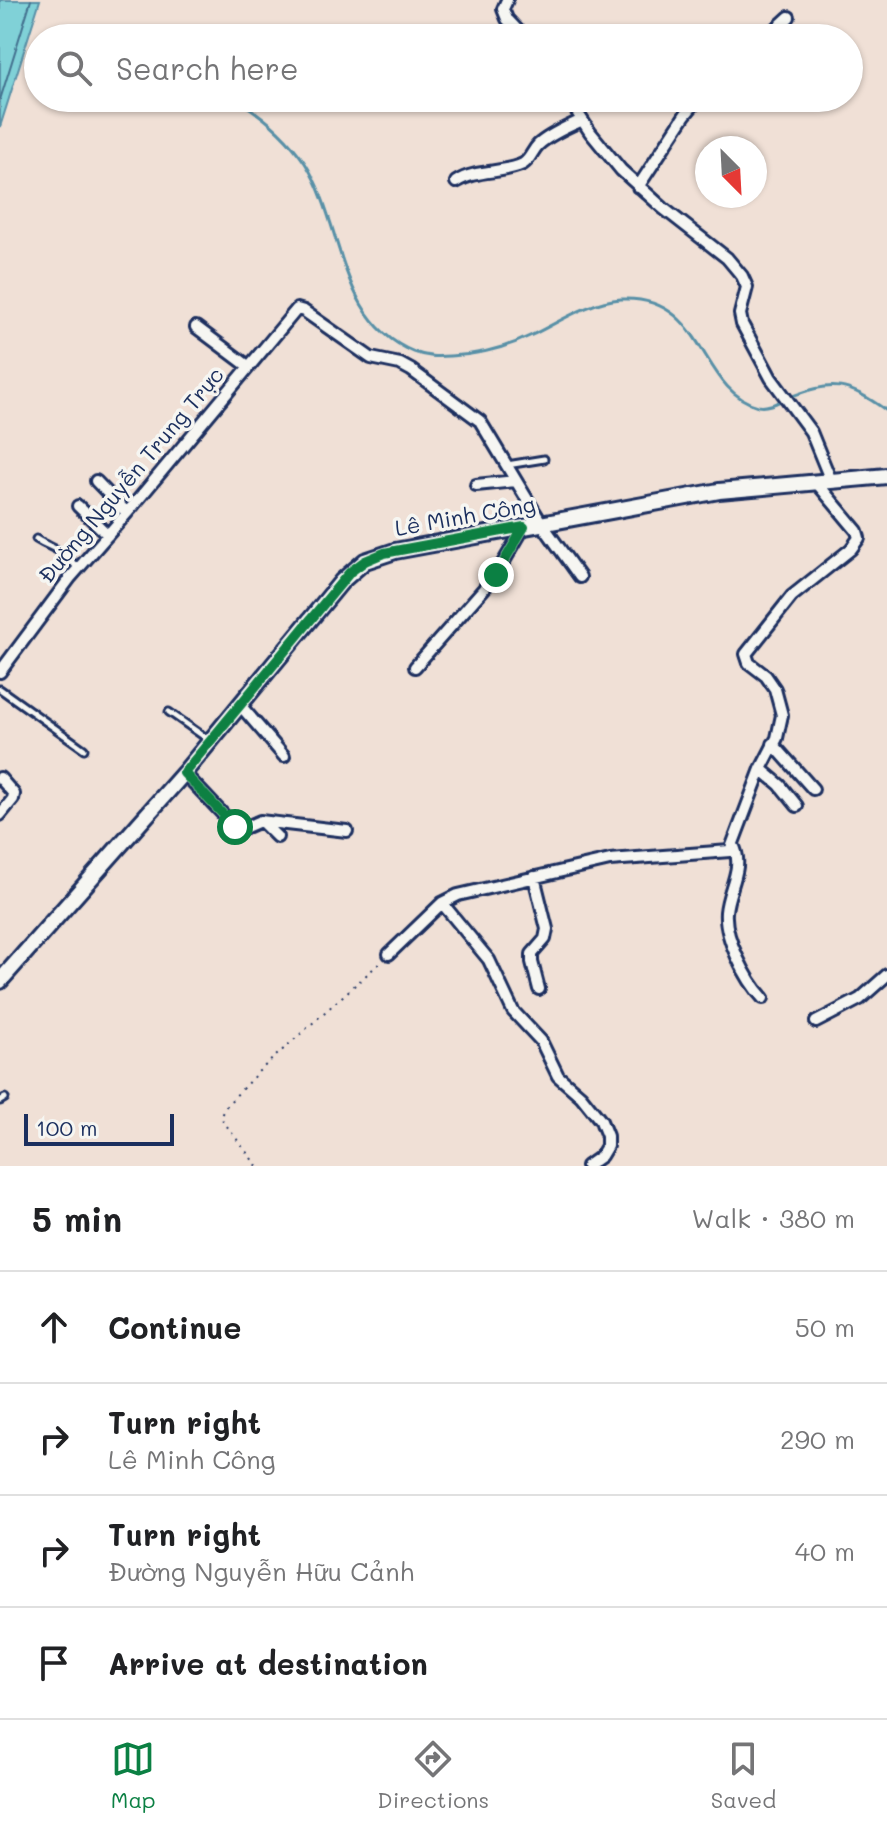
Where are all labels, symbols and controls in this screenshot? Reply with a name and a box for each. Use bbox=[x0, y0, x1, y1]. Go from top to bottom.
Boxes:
search box bbox=[24, 24, 863, 112]
icon: search bbox=[52, 46, 96, 90]
text: Search here bbox=[116, 48, 299, 88]
north arrow bbox=[695, 136, 767, 208]
street label: Đường Nguyễn Trung Trực bbox=[31, 360, 230, 589]
street label: Lê Minh Công bbox=[393, 489, 537, 542]
route end bbox=[478, 557, 514, 593]
route start bbox=[217, 809, 253, 845]
scale bar bbox=[24, 1110, 174, 1146]
text: 100 m bbox=[36, 1113, 98, 1142]
text: 5 min bbox=[32, 1196, 122, 1241]
text: Walk · 380 m bbox=[692, 1201, 855, 1235]
icon: ahead bbox=[32, 1305, 76, 1349]
text: Continue bbox=[108, 1307, 241, 1347]
text: 50 m bbox=[795, 1310, 855, 1344]
text: Turn right bbox=[108, 1402, 261, 1442]
icon: right bbox=[32, 1417, 76, 1461]
text: 290 m bbox=[780, 1422, 855, 1456]
text: Lê Minh Công bbox=[108, 1442, 276, 1476]
text: Turn right bbox=[108, 1514, 261, 1554]
icon: right bbox=[32, 1529, 76, 1573]
text: 40 m bbox=[795, 1534, 855, 1568]
text: Đường Nguyễn Hữu Cảnh bbox=[108, 1554, 414, 1588]
icon: arrive bbox=[32, 1641, 76, 1685]
text: Arrive at destination bbox=[108, 1643, 428, 1683]
tab: Map bbox=[111, 1737, 156, 1814]
tab: Directions bbox=[377, 1737, 489, 1814]
tab: Saved bbox=[711, 1737, 776, 1814]

